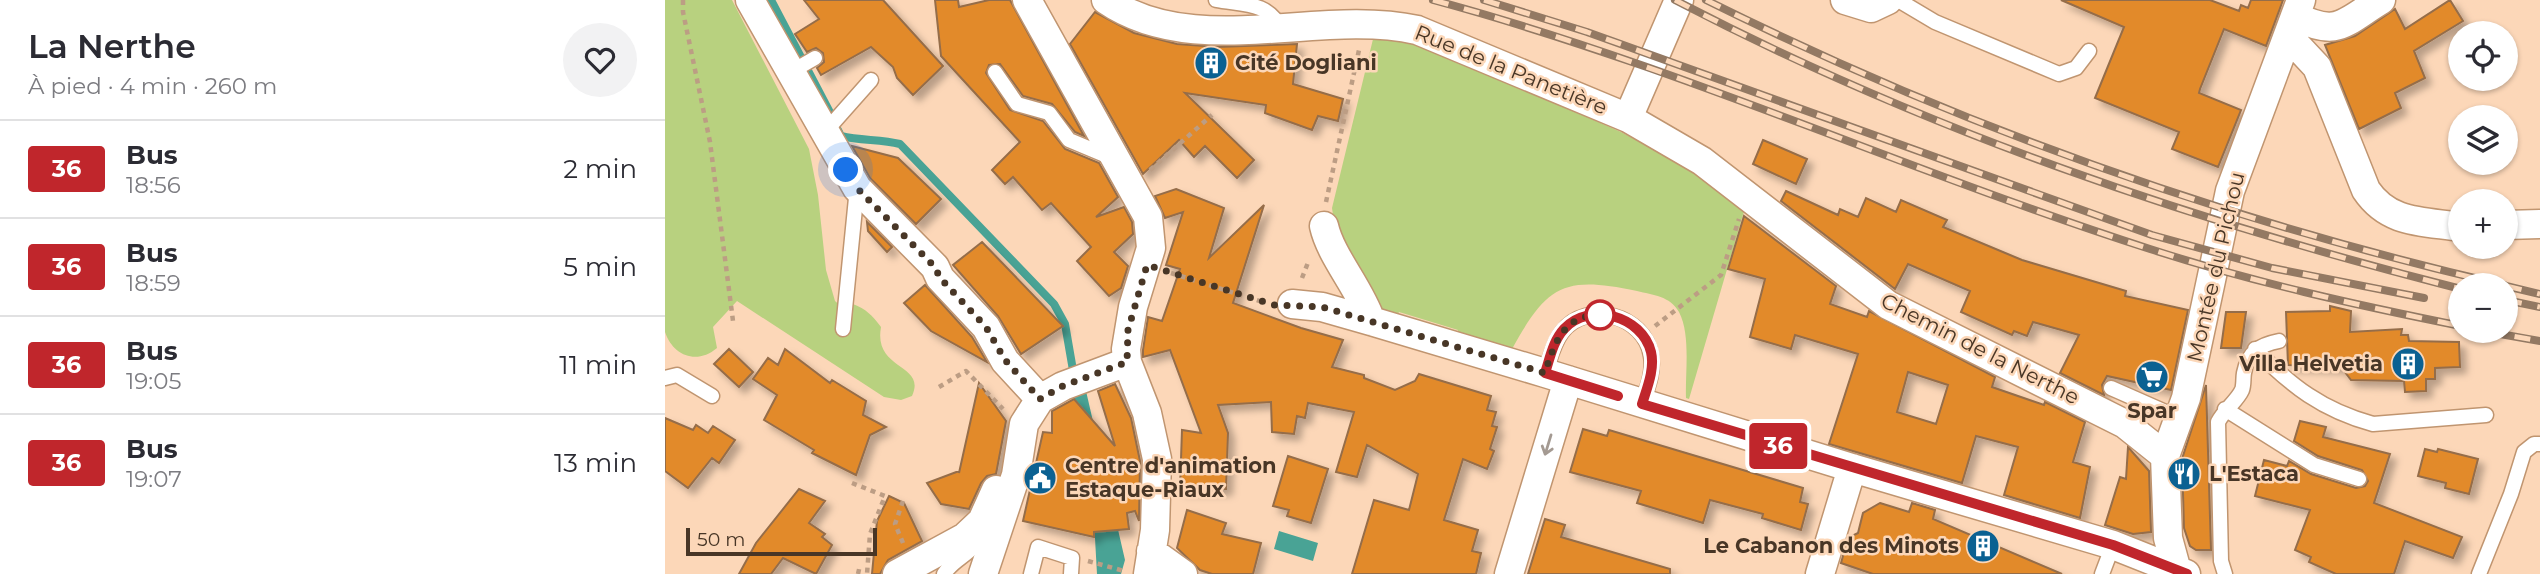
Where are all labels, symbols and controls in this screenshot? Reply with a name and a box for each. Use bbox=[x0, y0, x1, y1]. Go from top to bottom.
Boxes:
street label: Rue de la Panetière bbox=[1411, 20, 1611, 120]
map controls bbox=[2448, 21, 2518, 343]
button: locate bbox=[2448, 21, 2518, 91]
button: heart bbox=[563, 23, 637, 97]
text: La Nerthe bbox=[28, 26, 196, 66]
building icon: Cité Dogliani bbox=[1192, 44, 1230, 82]
place label: Cité Dogliani bbox=[1235, 50, 1377, 75]
text: À pied · 4 min · 260 m bbox=[28, 72, 278, 100]
button: layers bbox=[2448, 105, 2518, 175]
text: Bus bbox=[126, 139, 178, 171]
your location bbox=[828, 152, 863, 187]
text: 2 min bbox=[563, 153, 637, 185]
text: 36 bbox=[52, 154, 81, 183]
street label: Montée du Pichou bbox=[2181, 169, 2250, 364]
text: 18:56 bbox=[126, 171, 181, 199]
button: + bbox=[2448, 189, 2518, 259]
text: Bus bbox=[126, 237, 178, 269]
text: 5 min bbox=[563, 251, 637, 283]
text: 36 bbox=[52, 252, 81, 281]
text: 18:59 bbox=[126, 269, 181, 297]
button: − bbox=[2448, 273, 2518, 343]
street label: Chemin de la Nerthe bbox=[1877, 288, 2084, 409]
unlabelled marker bbox=[1585, 300, 1615, 330]
text: Bus bbox=[126, 335, 178, 367]
building icon: Villa Helvetia bbox=[2389, 345, 2427, 383]
text: 11 min bbox=[559, 349, 637, 381]
text: 36 bbox=[52, 350, 81, 379]
place label: Villa Helvetia bbox=[2238, 351, 2383, 376]
supermarket icon: Spar bbox=[2133, 358, 2171, 396]
text: 19:05 bbox=[126, 367, 181, 395]
place label: Spar bbox=[2127, 398, 2177, 423]
line badge: 36 bbox=[1747, 423, 1809, 469]
text: 36 bbox=[1763, 431, 1793, 460]
text: Bus bbox=[126, 433, 178, 465]
one-way arrow bbox=[1541, 434, 1554, 456]
text: 13 min bbox=[554, 447, 637, 479]
text: 36 bbox=[52, 448, 81, 477]
place label: Centre d'animation Estaque-Riaux bbox=[1065, 453, 1277, 502]
restaurant icon: L'Estaca bbox=[2165, 455, 2203, 493]
public building icon: Centre d'animation Estaque-Riaux bbox=[1021, 459, 1059, 497]
place label: L'Estaca bbox=[2209, 461, 2299, 486]
text: 19:07 bbox=[126, 465, 182, 493]
scale bar bbox=[686, 525, 877, 557]
building icon: Le Cabanon des Minots bbox=[1964, 527, 2002, 565]
text: 50 m bbox=[697, 528, 745, 551]
place label: Le Cabanon des Minots bbox=[1703, 533, 1959, 558]

